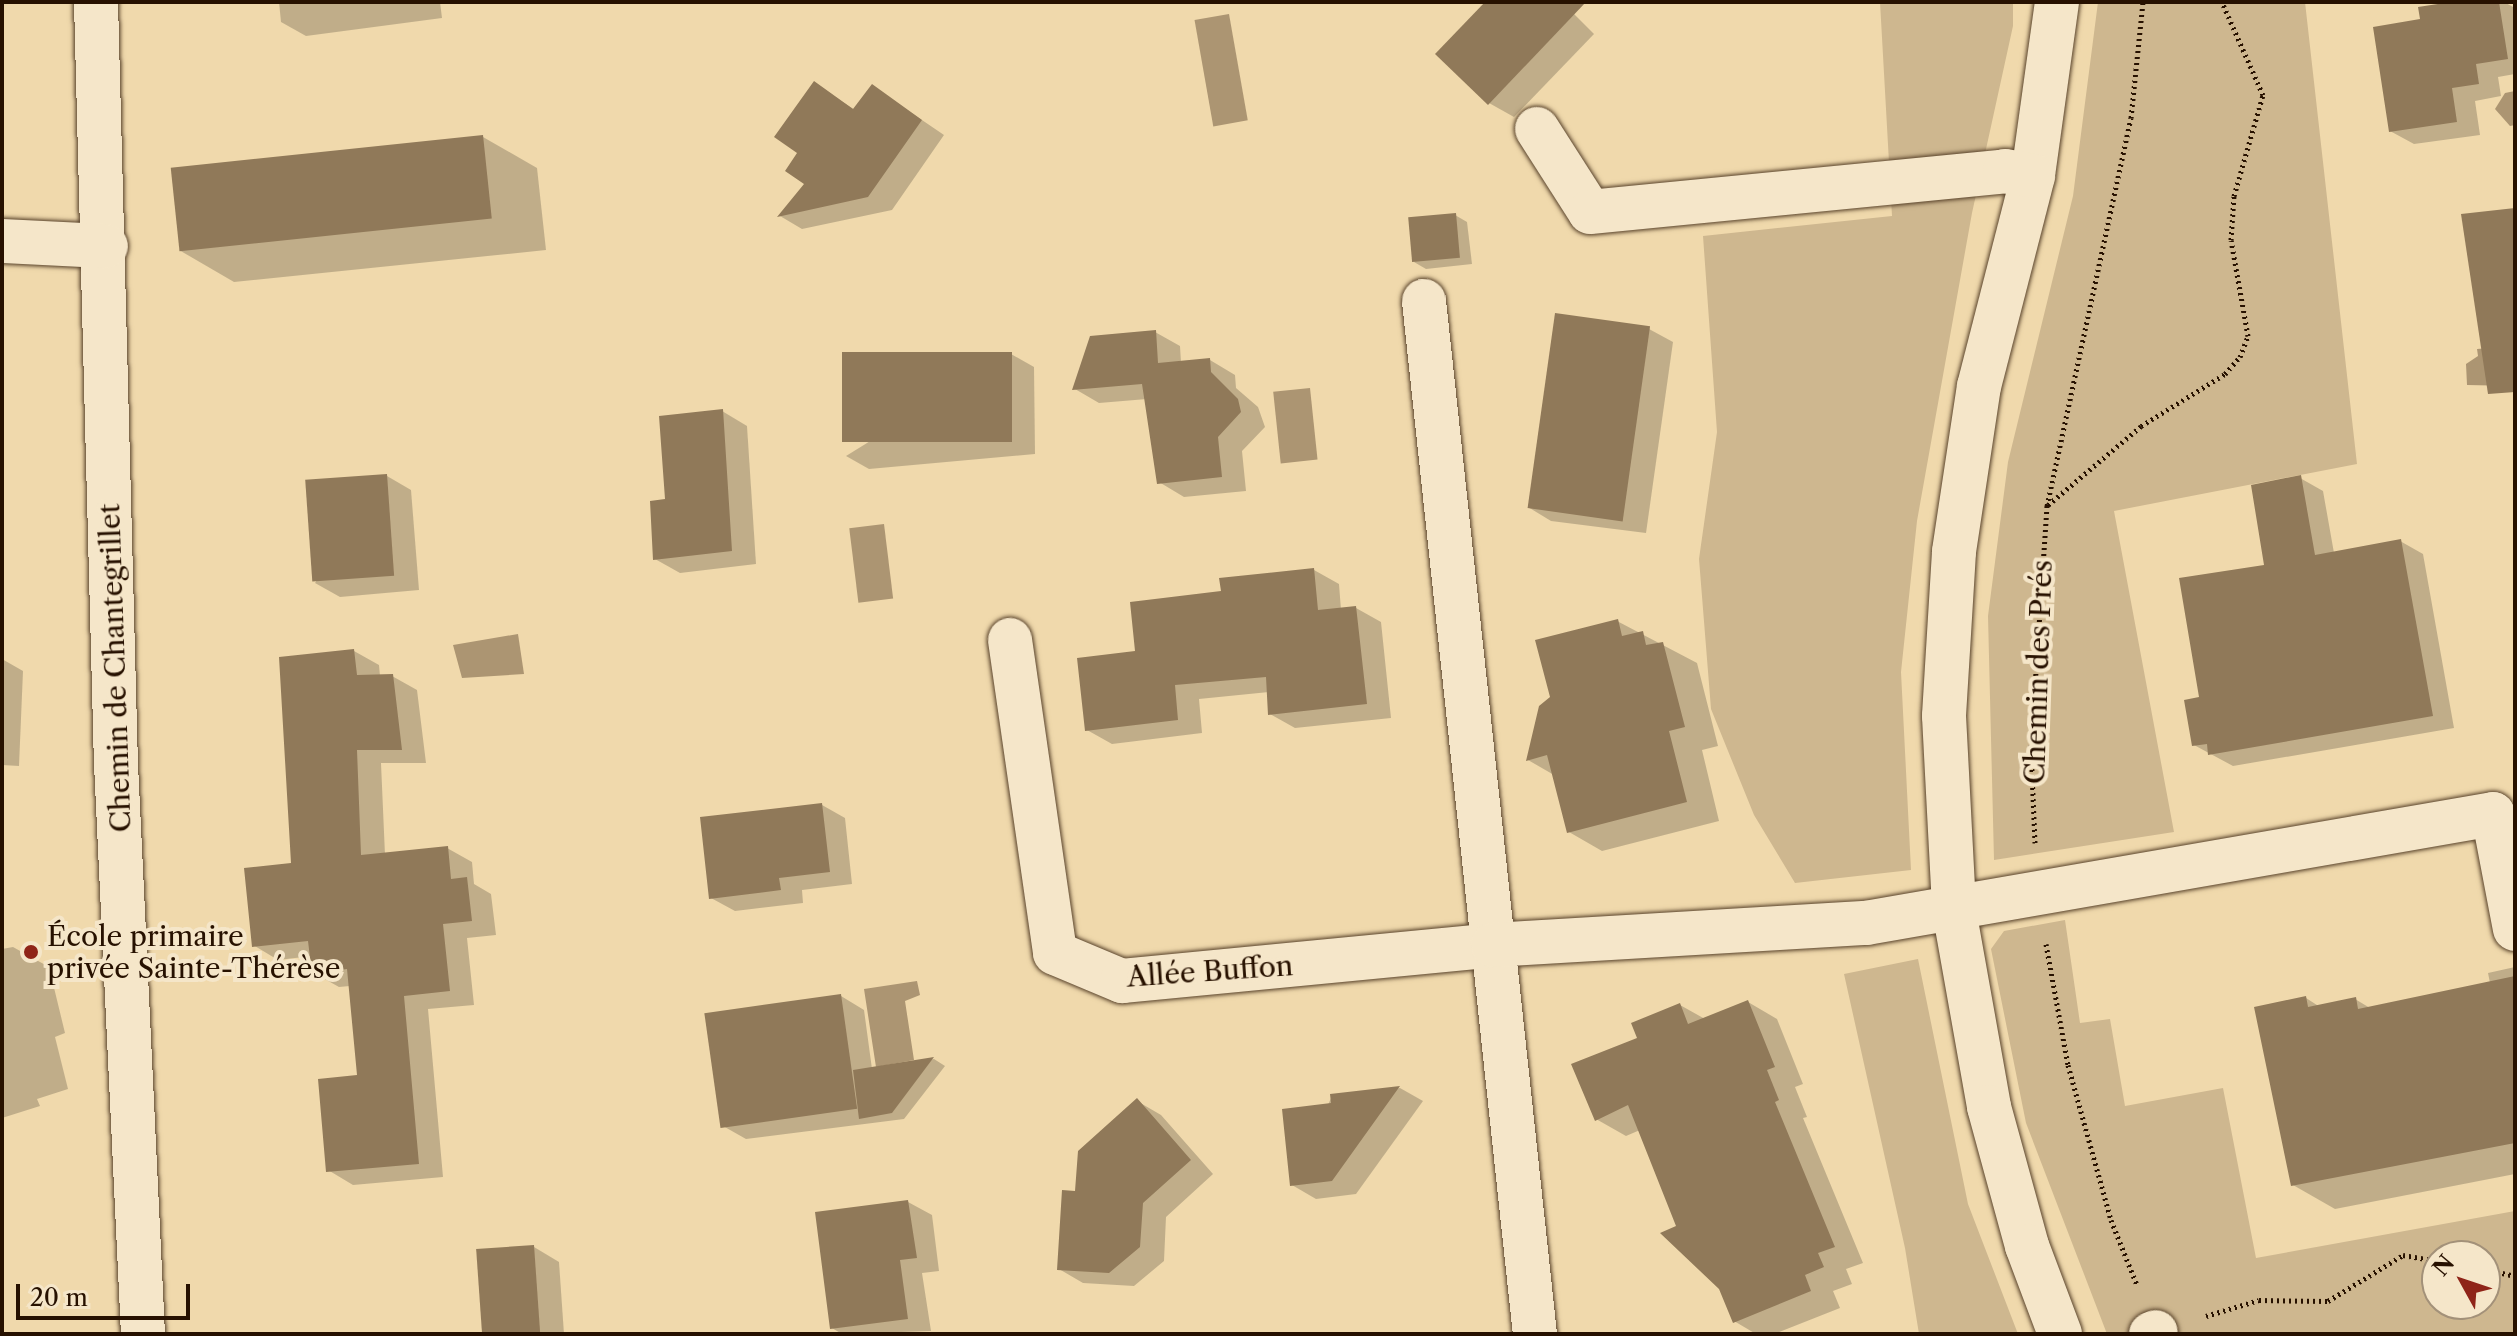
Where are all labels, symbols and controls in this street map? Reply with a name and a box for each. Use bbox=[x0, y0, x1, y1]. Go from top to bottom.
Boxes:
street label: Chemin de Chantegrillet bbox=[92, 503, 138, 833]
street label: Chemin des Prés bbox=[2017, 559, 2059, 785]
place label: École primaire privée Sainte-Thérèse bbox=[47, 919, 340, 985]
marker: École primaire privée Sainte-Thérèse bbox=[22, 943, 40, 961]
street label: Allée Buffon bbox=[1126, 948, 1294, 994]
north arrow bbox=[2421, 1240, 2501, 1320]
text: N bbox=[2427, 1250, 2460, 1282]
scale bar bbox=[20, 1268, 194, 1318]
text: 20 m bbox=[30, 1283, 88, 1312]

